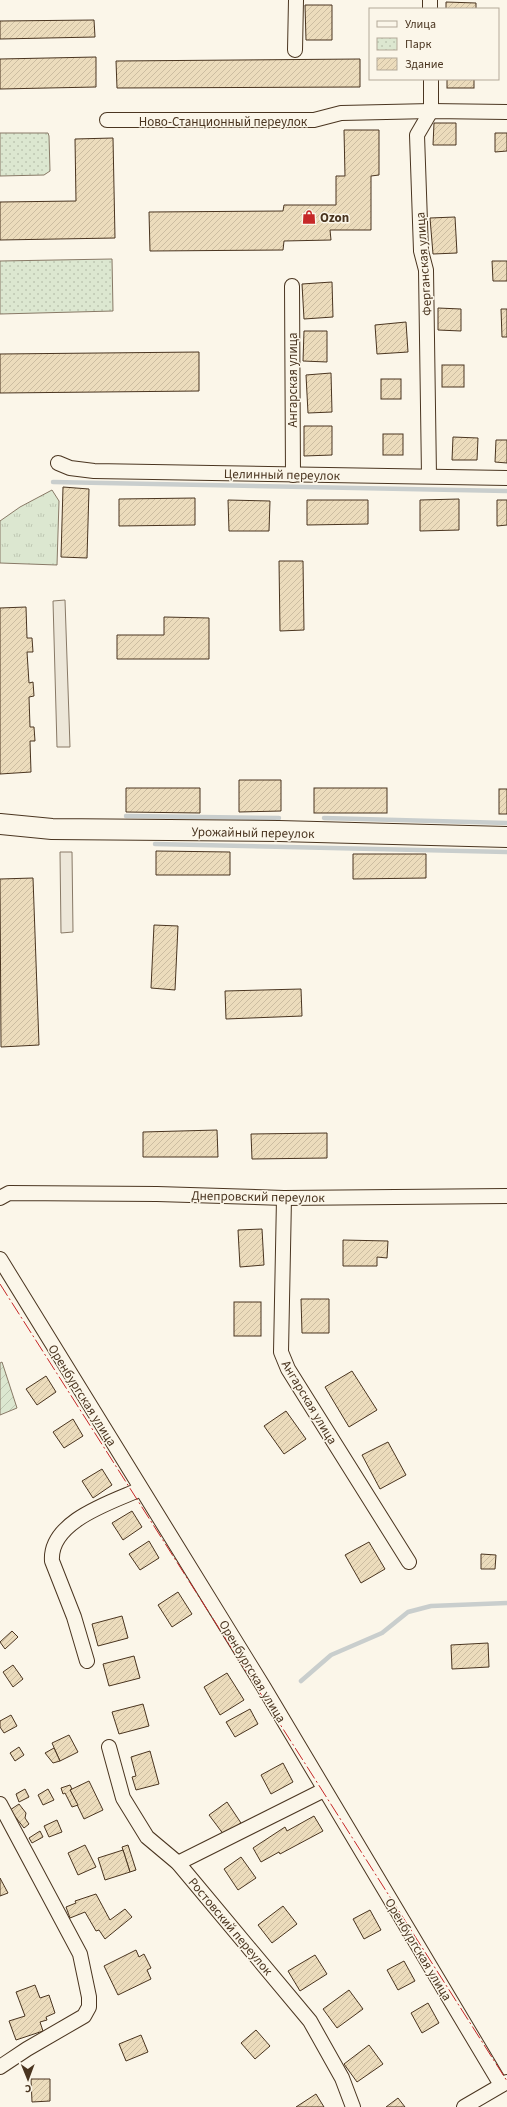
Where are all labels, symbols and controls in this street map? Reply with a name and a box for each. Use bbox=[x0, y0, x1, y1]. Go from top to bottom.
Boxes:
legend bbox=[369, 8, 499, 80]
text: Улица bbox=[405, 16, 436, 33]
text: Парк bbox=[405, 36, 431, 53]
text: Здание bbox=[405, 56, 444, 73]
street label: Ново-Станционный переулок bbox=[139, 113, 308, 131]
shop icon: Ozon bbox=[301, 209, 317, 225]
place label: Ozon bbox=[320, 209, 349, 227]
street label: Ферганская улица bbox=[411, 211, 437, 316]
street label: Ангарская улица bbox=[284, 332, 302, 428]
street label: Целинный переулок bbox=[224, 465, 341, 485]
street label: Урожайный переулок bbox=[191, 823, 315, 843]
street label: Днепровский переулок bbox=[191, 1187, 325, 1207]
street label: Оренбургская улица bbox=[44, 1341, 121, 1450]
street label: Ангарская улица bbox=[277, 1357, 341, 1448]
street label: Оренбургская улица bbox=[214, 1617, 290, 1726]
street label: Ростовский переулок bbox=[184, 1874, 277, 1980]
street label: Оренбургская улица bbox=[380, 1895, 456, 2004]
north arrow bbox=[8, 2059, 48, 2099]
text: С bbox=[24, 2081, 31, 2096]

